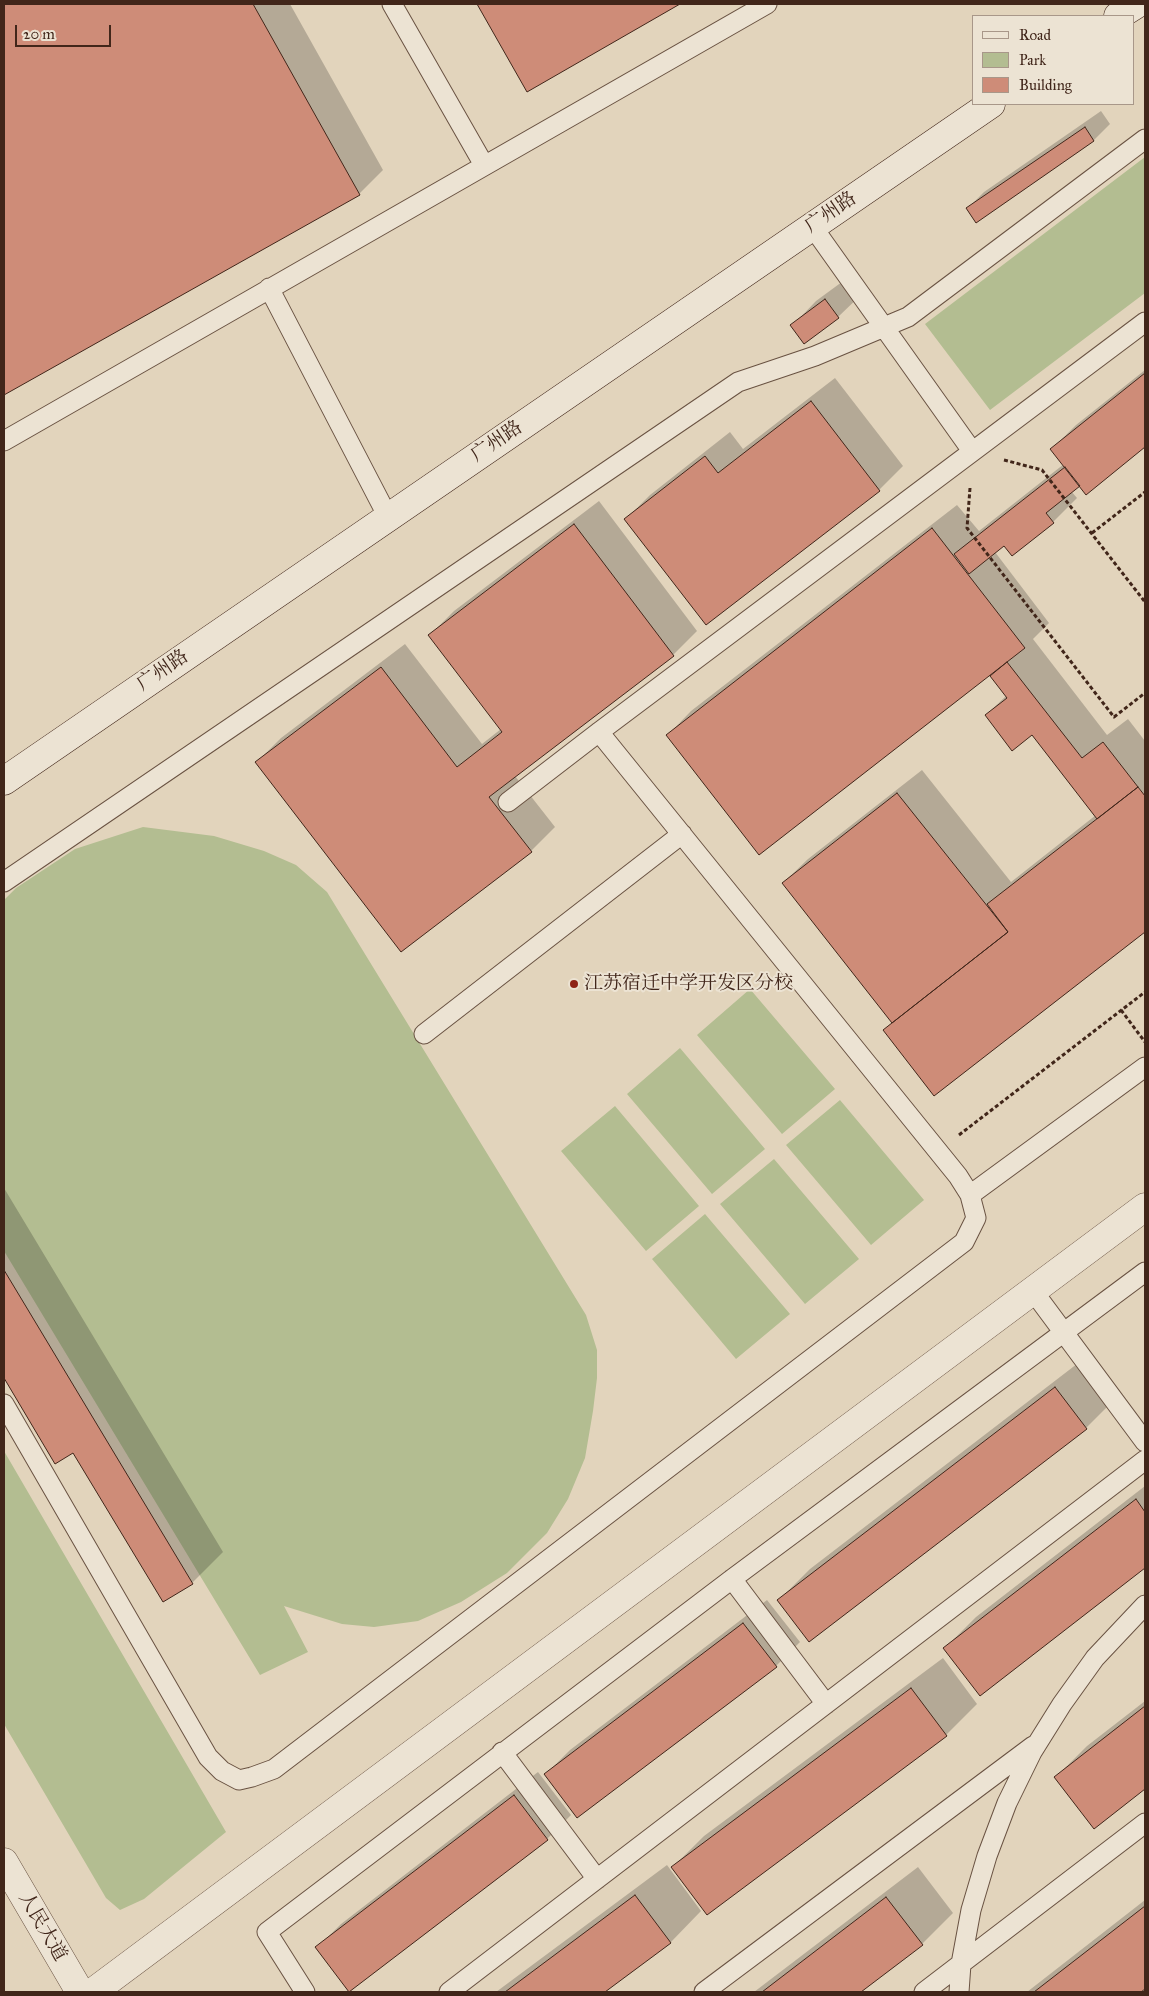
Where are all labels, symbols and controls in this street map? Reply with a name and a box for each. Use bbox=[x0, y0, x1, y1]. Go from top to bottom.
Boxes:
scale bar bbox=[18, 15, 114, 47]
legend bbox=[972, 15, 1134, 105]
text: 20 m bbox=[23, 25, 55, 43]
text: Road bbox=[1019, 26, 1051, 44]
text: Park bbox=[1019, 51, 1046, 69]
text: Building bbox=[1019, 76, 1072, 94]
street label: 广州路 bbox=[801, 188, 861, 238]
street label: 广州路 bbox=[467, 417, 527, 467]
street label: 广州路 bbox=[133, 646, 193, 696]
place label: 江苏宿迁中学开发区分校 bbox=[584, 973, 793, 995]
marker: 江苏宿迁中学开发区分校 bbox=[568, 978, 580, 990]
street label: 人民大道 bbox=[13, 1888, 71, 1966]

